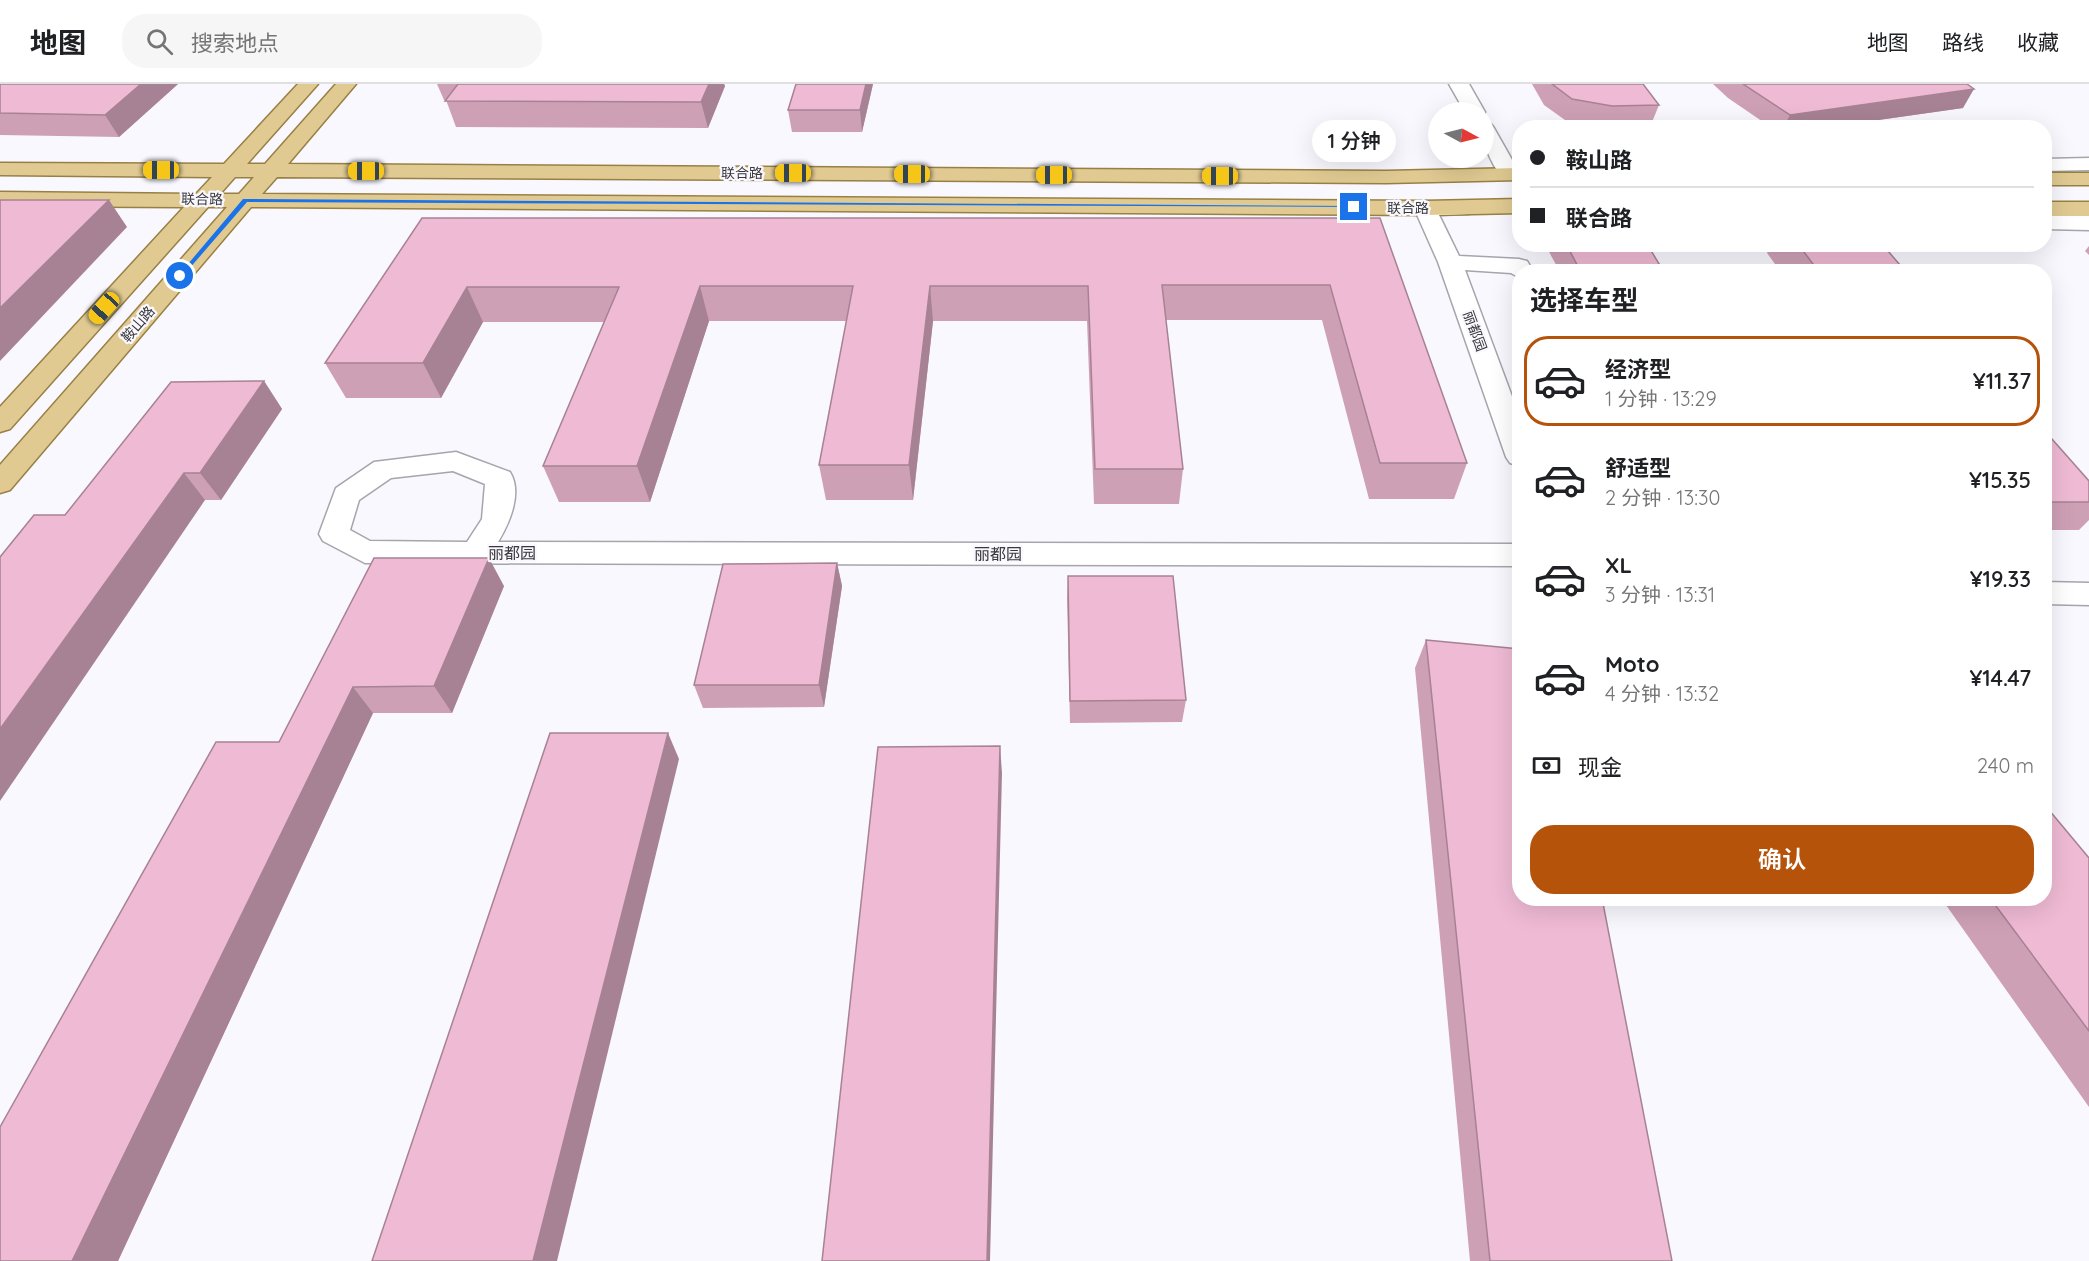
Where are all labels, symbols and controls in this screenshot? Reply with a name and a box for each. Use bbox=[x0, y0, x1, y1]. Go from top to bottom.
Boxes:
search box bbox=[122, 14, 542, 68]
text: 地图 bbox=[30, 25, 86, 60]
icon: search bbox=[143, 25, 176, 58]
text: 搜索地点 bbox=[191, 29, 279, 57]
text: 地图 bbox=[1867, 29, 1909, 55]
text: 路线 bbox=[1942, 29, 1984, 55]
text: 收藏 bbox=[2017, 29, 2059, 55]
north arrow bbox=[1428, 102, 1494, 168]
map controls bbox=[1428, 102, 1494, 168]
callout: 1 分钟 bbox=[1312, 120, 1396, 162]
text: 1 分钟 bbox=[1327, 128, 1381, 153]
text: 鞍山路 bbox=[1566, 146, 1632, 174]
car bbox=[143, 161, 179, 179]
car bbox=[348, 162, 384, 180]
street label: 联合路 bbox=[721, 164, 763, 182]
car bbox=[775, 164, 811, 182]
car bbox=[894, 165, 930, 183]
car bbox=[1036, 166, 1072, 184]
car bbox=[1202, 167, 1238, 185]
street label: 联合路 bbox=[181, 190, 223, 208]
route end bbox=[1340, 193, 1367, 220]
street label: 联合路 bbox=[1387, 199, 1429, 217]
text: 联合路 bbox=[1566, 204, 1632, 232]
route start bbox=[166, 262, 193, 289]
text: 选择车型 bbox=[1530, 283, 1638, 317]
car bbox=[85, 289, 123, 327]
street label: 鞍山路 bbox=[117, 302, 159, 346]
street label: 丽都园 bbox=[1459, 308, 1491, 354]
icon: car bbox=[1533, 354, 1587, 408]
text: 经济型 bbox=[1605, 355, 1671, 383]
text: ¥11.37 bbox=[1973, 367, 2031, 395]
text: 1 分钟 · 13:29 bbox=[1605, 386, 1717, 411]
icon: car bbox=[1533, 453, 1587, 507]
text: 舒适型 bbox=[1605, 454, 1671, 482]
text: ¥15.35 bbox=[1969, 466, 2031, 494]
text: 2 分钟 · 13:30 bbox=[1605, 485, 1720, 510]
street label: 丽都园 bbox=[488, 543, 536, 563]
street label: 丽都园 bbox=[974, 544, 1022, 564]
text: XL bbox=[1605, 551, 1632, 579]
icon: car bbox=[1533, 552, 1587, 606]
text: ¥19.33 bbox=[1970, 565, 2031, 593]
text: 3 分钟 · 13:31 bbox=[1605, 582, 1715, 607]
text: Moto bbox=[1605, 650, 1659, 678]
icon: car bbox=[1533, 651, 1587, 705]
text: ¥14.47 bbox=[1969, 664, 2031, 692]
text: 4 分钟 · 13:32 bbox=[1605, 681, 1719, 706]
icon: cash bbox=[1530, 749, 1563, 782]
text: 现金 bbox=[1578, 753, 1622, 781]
text: 240 m bbox=[1977, 753, 2034, 778]
button: 确认 bbox=[1530, 825, 2034, 894]

